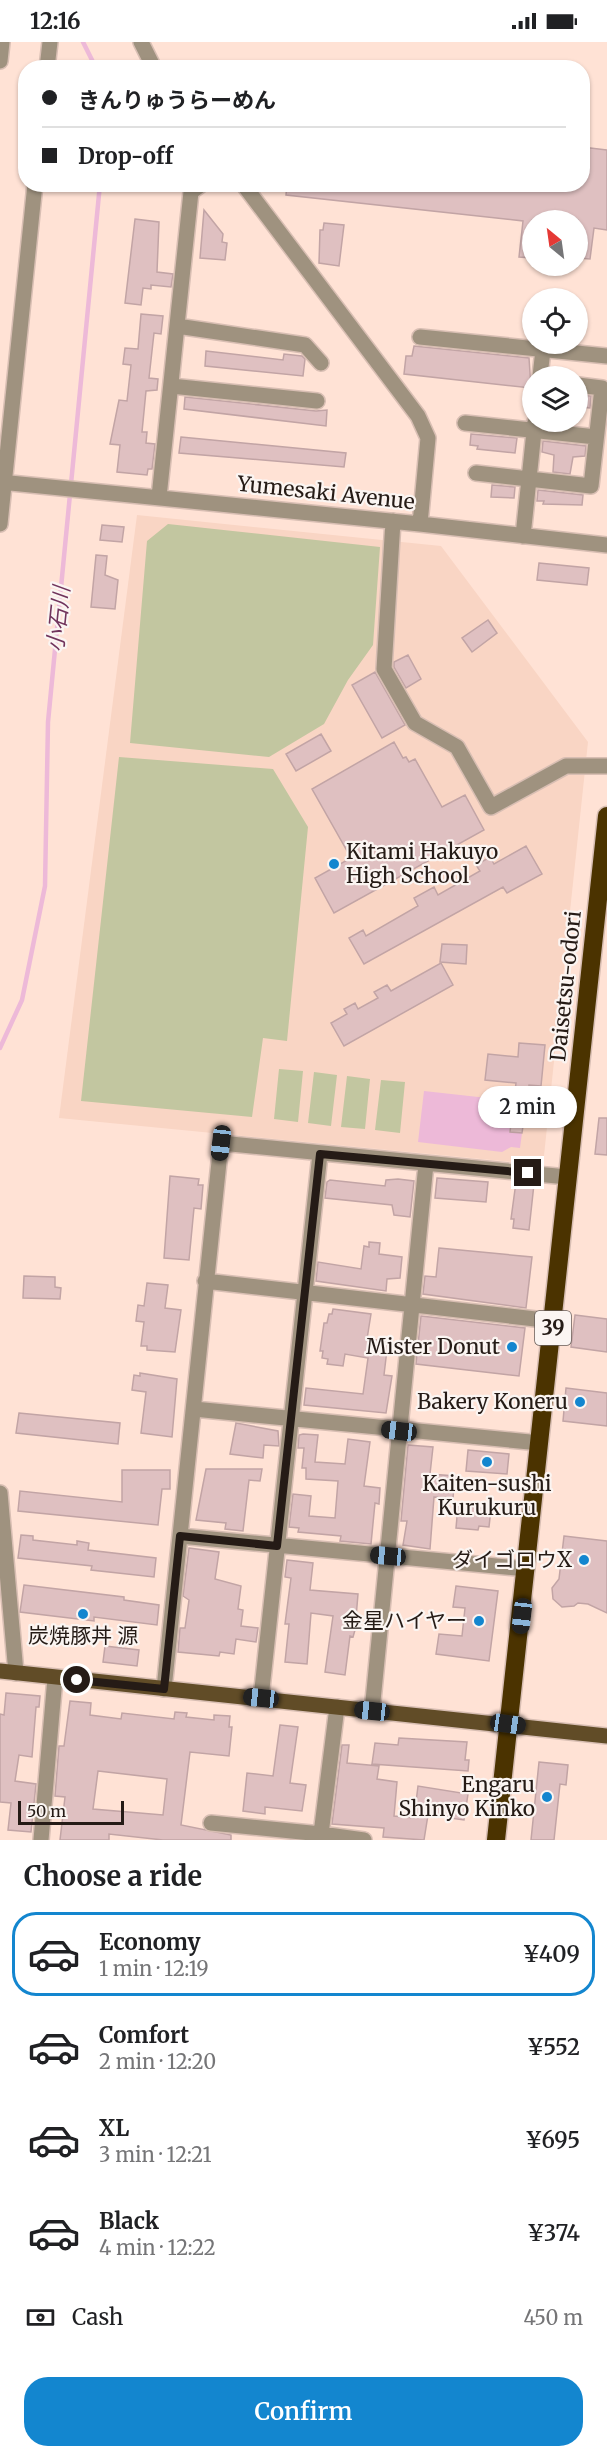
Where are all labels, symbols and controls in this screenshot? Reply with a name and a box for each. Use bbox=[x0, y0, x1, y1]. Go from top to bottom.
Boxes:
text: 12:16 bbox=[30, 7, 81, 35]
text: きんりゅうらーめん bbox=[78, 86, 276, 114]
text: Drop-off bbox=[78, 142, 173, 170]
north arrow bbox=[522, 210, 588, 276]
map controls bbox=[522, 210, 588, 432]
button: locate bbox=[522, 288, 588, 354]
button: layers bbox=[522, 366, 588, 432]
street label: Yumesaki Avenue bbox=[235, 470, 416, 515]
water label: 小石川 bbox=[41, 583, 76, 653]
place label: Kitami Hakuyo High School bbox=[346, 838, 498, 889]
marker: Kitami Hakuyo High School bbox=[327, 857, 341, 871]
street label: Daisetsu-odori bbox=[544, 909, 587, 1063]
callout: 2 min bbox=[478, 1086, 578, 1128]
text: 2 min bbox=[499, 1094, 556, 1119]
car bbox=[210, 1124, 232, 1162]
route end bbox=[514, 1159, 541, 1186]
road number: 39 bbox=[535, 1311, 571, 1345]
place label: Mister Donut bbox=[366, 1333, 500, 1360]
marker: Mister Donut bbox=[505, 1340, 519, 1354]
place label: Bakery Koneru bbox=[417, 1388, 568, 1415]
marker: Bakery Koneru bbox=[573, 1395, 587, 1409]
car bbox=[380, 1420, 418, 1442]
marker: Kaiten-sushi Kurukuru bbox=[480, 1455, 494, 1469]
place label: Kaiten-sushi Kurukuru bbox=[422, 1470, 552, 1521]
car bbox=[369, 1545, 407, 1567]
place label: ダイゴロウX bbox=[452, 1546, 572, 1573]
marker: ダイゴロウX bbox=[577, 1553, 591, 1567]
car bbox=[511, 1597, 533, 1635]
marker: 炭焼豚丼 源 bbox=[76, 1607, 90, 1621]
place label: 金星ハイヤー bbox=[342, 1607, 467, 1634]
marker: 金星ハイヤー bbox=[472, 1614, 486, 1628]
place label: 炭焼豚丼 源 bbox=[28, 1622, 138, 1649]
route start bbox=[63, 1666, 90, 1693]
car bbox=[242, 1687, 280, 1709]
car bbox=[353, 1700, 391, 1722]
car bbox=[489, 1713, 527, 1735]
place label: Engaru Shinyo Kinko bbox=[399, 1771, 535, 1822]
marker: Engaru Shinyo Kinko bbox=[540, 1790, 554, 1804]
scale bar bbox=[18, 1798, 124, 1826]
text: 50 m bbox=[27, 1801, 66, 1821]
text: Choose a ride bbox=[24, 1859, 202, 1893]
icon: car bbox=[27, 1927, 81, 1981]
text: Economy bbox=[99, 1928, 200, 1956]
text: ¥409 bbox=[523, 1940, 580, 1968]
text: 1 min · 12:19 bbox=[99, 1956, 209, 1981]
icon: car bbox=[27, 2020, 81, 2074]
text: Comfort bbox=[99, 2021, 189, 2049]
text: ¥552 bbox=[527, 2033, 580, 2061]
text: 2 min · 12:20 bbox=[99, 2049, 216, 2074]
icon: car bbox=[27, 2113, 81, 2167]
text: XL bbox=[99, 2114, 129, 2142]
text: ¥695 bbox=[525, 2126, 580, 2154]
text: 3 min · 12:21 bbox=[99, 2142, 212, 2167]
icon: car bbox=[27, 2206, 81, 2260]
text: Black bbox=[99, 2207, 159, 2235]
text: ¥374 bbox=[527, 2219, 580, 2247]
text: 4 min · 12:22 bbox=[99, 2235, 216, 2260]
icon: cash bbox=[24, 2301, 57, 2334]
text: Cash bbox=[72, 2303, 123, 2331]
text: 450 m bbox=[524, 2305, 583, 2330]
button: Confirm bbox=[24, 2377, 583, 2446]

